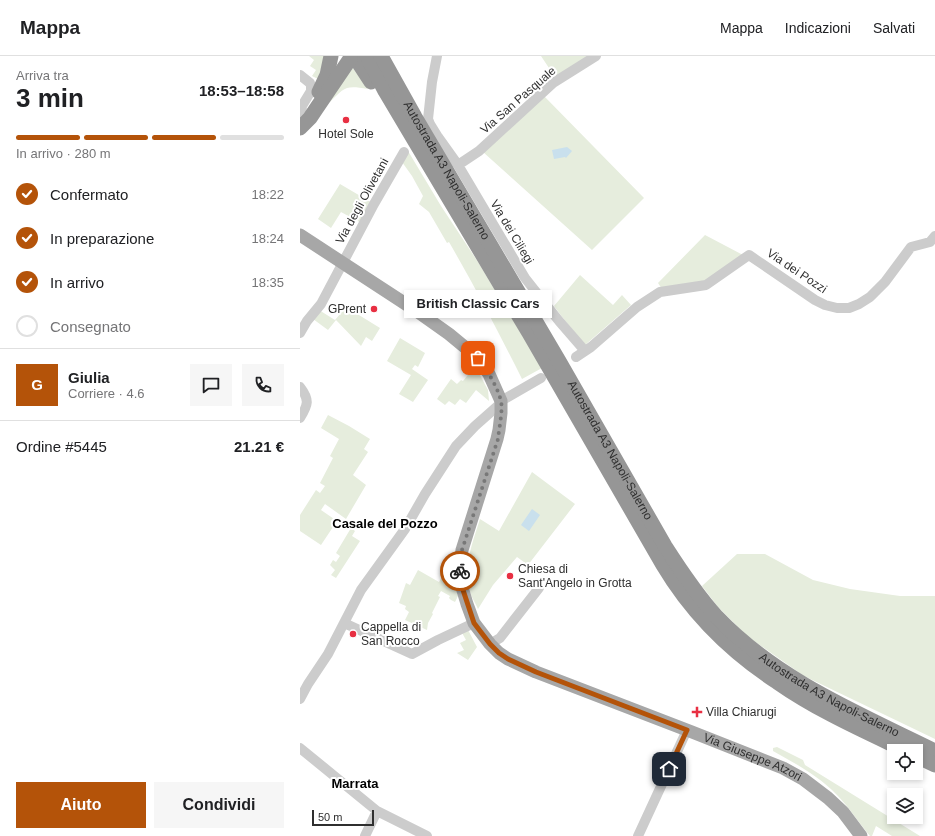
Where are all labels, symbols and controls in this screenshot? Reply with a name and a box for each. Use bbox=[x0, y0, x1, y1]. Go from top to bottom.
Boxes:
text: Mappa bbox=[20, 17, 80, 38]
text: Mappa bbox=[720, 20, 763, 36]
text: Indicazioni bbox=[785, 20, 851, 36]
text: Salvati bbox=[873, 20, 915, 36]
street label: Via San Pasquale bbox=[477, 63, 559, 137]
text: Arriva tra bbox=[16, 68, 69, 83]
text: 18:53–18:58 bbox=[199, 82, 284, 99]
text: 3 min bbox=[16, 83, 84, 113]
street label: Autostrada A3 Napoli-Salerno bbox=[401, 99, 493, 243]
marker: Hotel Sole bbox=[341, 115, 351, 125]
place label: Hotel Sole bbox=[318, 127, 374, 141]
text: In arrivo · 280 m bbox=[16, 146, 111, 161]
street label: Via degli Olivetani bbox=[333, 156, 391, 246]
icon: check bbox=[16, 183, 38, 205]
text: Confermato bbox=[50, 186, 128, 203]
text: 18:22 bbox=[251, 187, 284, 202]
street label: Via dei Ciliegi bbox=[487, 197, 537, 267]
icon: check bbox=[16, 227, 38, 249]
text: In preparazione bbox=[50, 230, 154, 247]
text: 18:24 bbox=[251, 231, 284, 246]
street label: Via dei Pozzi bbox=[764, 246, 830, 296]
icon: check bbox=[16, 271, 38, 293]
text: In arrivo bbox=[50, 274, 104, 291]
text: 18:35 bbox=[251, 275, 284, 290]
callout: British Classic Cars bbox=[404, 290, 552, 318]
text: British Classic Cars bbox=[417, 296, 539, 311]
place label: GPrent bbox=[328, 302, 367, 316]
marker: GPrent bbox=[369, 304, 379, 314]
text: Consegnato bbox=[50, 318, 131, 335]
pin bbox=[461, 341, 495, 375]
icon: bag bbox=[467, 347, 489, 369]
button: chat bbox=[190, 364, 232, 406]
button: phone bbox=[242, 364, 284, 406]
text: Giulia bbox=[68, 369, 110, 386]
text: G bbox=[31, 376, 43, 393]
street label: Autostrada A3 Napoli-Salerno bbox=[565, 378, 656, 523]
text: Corriere · 4.6 bbox=[68, 386, 145, 401]
text: Ordine #5445 bbox=[16, 438, 107, 455]
text: 21.21 € bbox=[234, 438, 284, 455]
district label: Casale del Pozzo bbox=[332, 516, 438, 531]
courier bbox=[440, 551, 480, 591]
icon: bike bbox=[449, 560, 471, 582]
place label: Chiesa di Sant'Angelo in Grotta bbox=[518, 562, 632, 590]
marker: Chiesa di Sant'Angelo in Grotta bbox=[505, 571, 515, 581]
place label: Cappella di San Rocco bbox=[361, 620, 421, 648]
marker: Cappella di San Rocco bbox=[348, 629, 358, 639]
street label: Autostrada A3 Napoli-Salerno bbox=[757, 650, 902, 740]
place label: Villa Chiarugi bbox=[706, 705, 776, 719]
marker: Villa Chiarugi bbox=[691, 706, 703, 718]
street label: Via Giuseppe Atzori bbox=[701, 730, 804, 784]
map controls bbox=[887, 744, 923, 824]
button: locate bbox=[887, 744, 923, 780]
pin bbox=[652, 752, 686, 786]
icon: home bbox=[658, 758, 680, 780]
district label: Marrata bbox=[332, 776, 379, 791]
button: Aiuto bbox=[16, 782, 146, 828]
button: Condividi bbox=[154, 782, 284, 828]
button: layers bbox=[887, 788, 923, 824]
scale bar bbox=[312, 808, 374, 827]
text: 50 m bbox=[318, 811, 342, 823]

